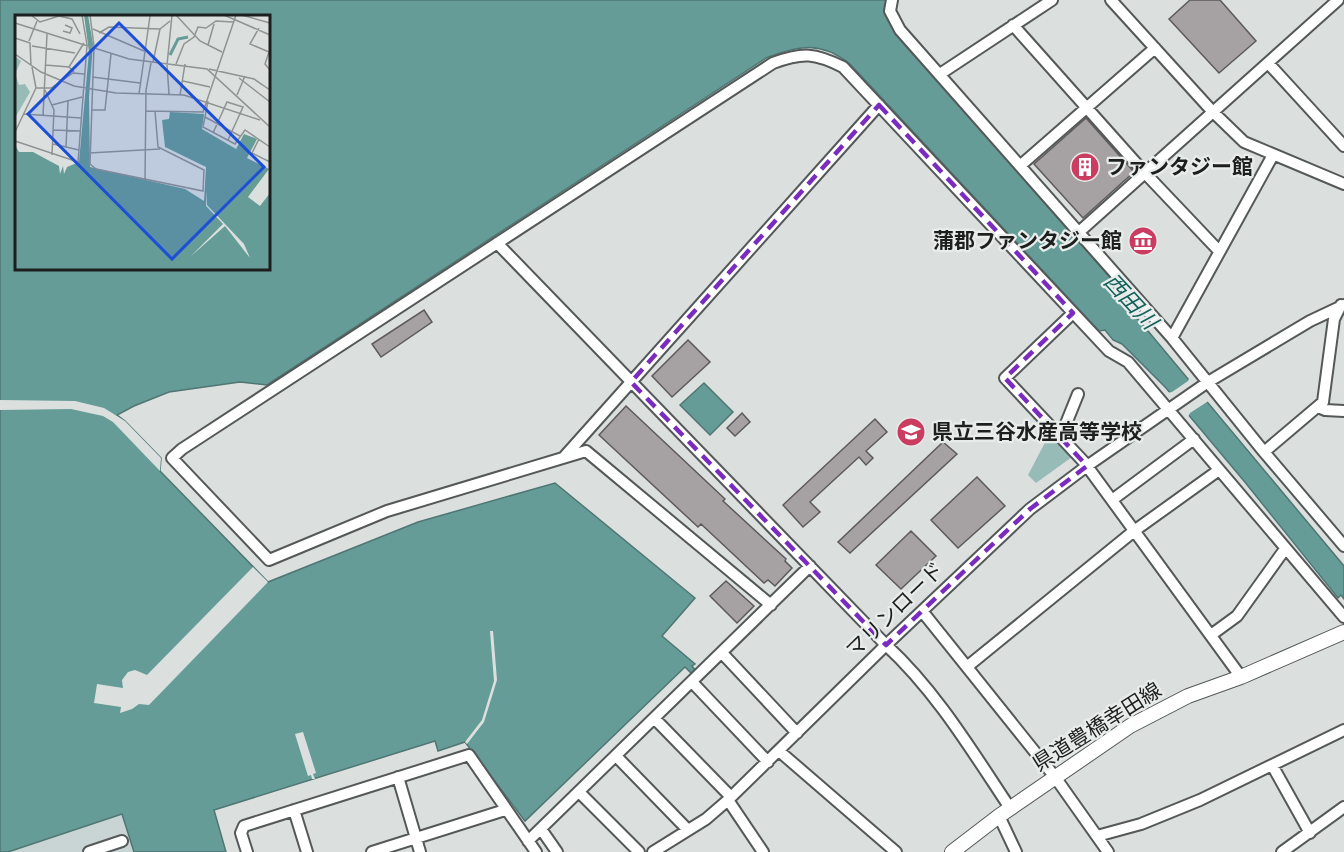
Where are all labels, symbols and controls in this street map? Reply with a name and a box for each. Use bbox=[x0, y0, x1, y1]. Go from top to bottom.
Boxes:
inset map bbox=[15, 15, 270, 270]
building icon: ファンタジー館 bbox=[1069, 151, 1101, 183]
place label: ファンタジー館 bbox=[1106, 152, 1253, 182]
museum icon: 蒲郡ファンタジー館 bbox=[1127, 225, 1159, 257]
place label: 蒲郡ファンタジー館 bbox=[933, 226, 1122, 256]
water label: 西田川 bbox=[1097, 266, 1167, 338]
school or university icon: 県立三谷水産高等学校 bbox=[895, 416, 927, 448]
place label: 県立三谷水産高等学校 bbox=[932, 417, 1142, 447]
street label: マリンロード bbox=[839, 555, 951, 665]
street label: 県道豊橋幸田線 bbox=[1027, 675, 1167, 779]

